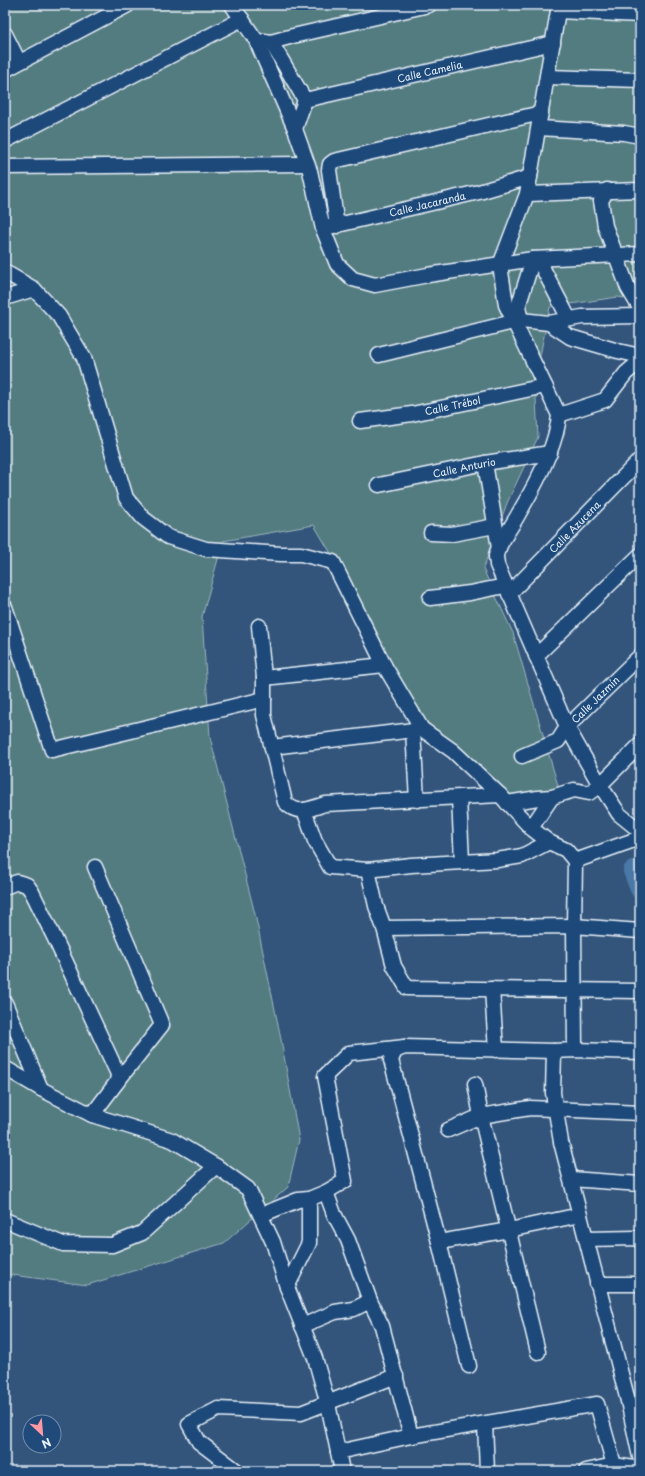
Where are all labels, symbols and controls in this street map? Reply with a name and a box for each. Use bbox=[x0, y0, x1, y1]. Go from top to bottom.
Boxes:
street label: Calle Camelia bbox=[396, 56, 465, 86]
street label: Calle Jacaranda bbox=[387, 187, 468, 220]
street label: Calle Trébol bbox=[423, 392, 482, 418]
street label: Calle Anturio bbox=[431, 453, 497, 481]
street label: Calle Azucena bbox=[545, 496, 604, 556]
street label: Calle Jazmín bbox=[567, 672, 622, 726]
north arrow bbox=[22, 1414, 62, 1454]
text: N bbox=[39, 1434, 54, 1453]

